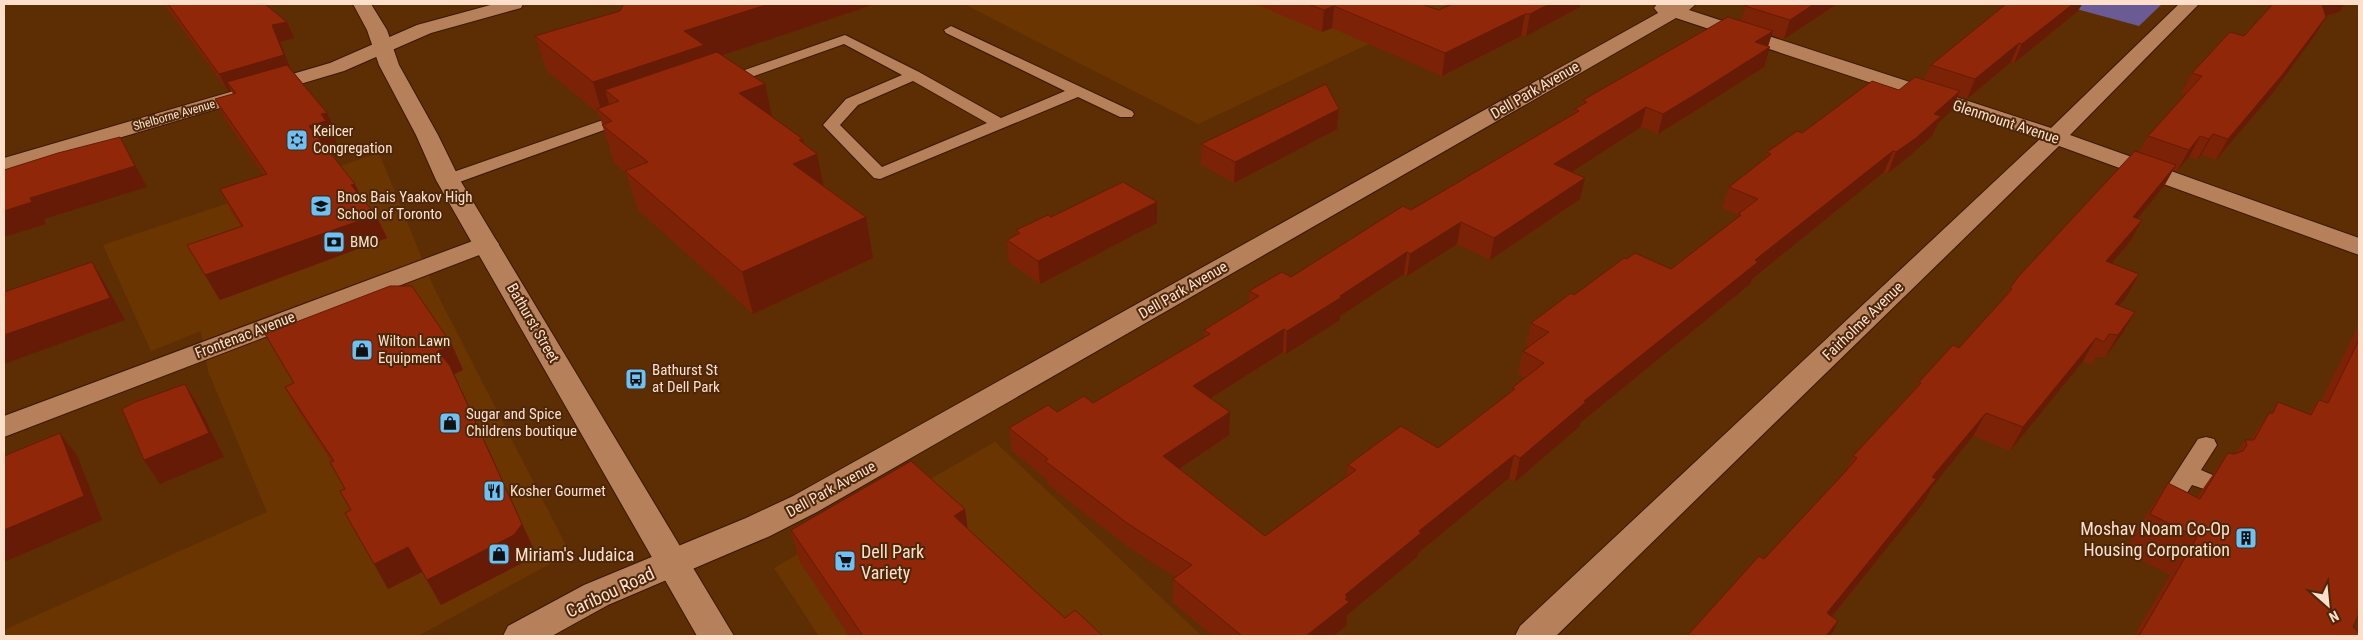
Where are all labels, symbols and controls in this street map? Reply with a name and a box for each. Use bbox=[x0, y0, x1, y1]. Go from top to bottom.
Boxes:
street label: Dell Park Avenue bbox=[1488, 57, 1582, 123]
street label: Shelborne Avenue bbox=[131, 96, 217, 133]
street label: Glenmount Avenue bbox=[1950, 96, 2062, 148]
place label: Keilcer Congregation bbox=[313, 122, 392, 157]
synagogue icon: Keilcer Congregation bbox=[285, 128, 309, 152]
place label: Bnos Bais Yaakov High School of Toronto bbox=[337, 188, 473, 223]
school or university icon: Bnos Bais Yaakov High School of Toronto bbox=[309, 194, 333, 218]
bank icon: BMO bbox=[322, 230, 346, 254]
place label: BMO bbox=[350, 233, 379, 251]
street label: Dell Park Avenue bbox=[1136, 257, 1230, 323]
street label: Fairholme Avenue bbox=[1819, 278, 1907, 364]
street label: Bathurst Street bbox=[503, 280, 563, 366]
street label: Frontenac Avenue bbox=[192, 308, 298, 362]
place label: Wilton Lawn Equipment bbox=[378, 332, 450, 367]
shop icon: Wilton Lawn Equipment bbox=[350, 338, 374, 362]
place label: Bathurst St at Dell Park bbox=[652, 361, 720, 396]
bus stop icon: Bathurst St at Dell Park bbox=[624, 367, 648, 391]
place label: Sugar and Spice Childrens boutique bbox=[466, 405, 577, 440]
shop icon: Sugar and Spice Childrens boutique bbox=[438, 411, 462, 435]
street label: Dell Park Avenue bbox=[783, 457, 879, 521]
restaurant icon: Kosher Gourmet bbox=[482, 479, 506, 503]
place label: Kosher Gourmet bbox=[510, 482, 606, 500]
place label: Moshav Noam Co-Op Housing Corporation bbox=[2080, 518, 2230, 560]
building icon: Moshav Noam Co-Op Housing Corporation bbox=[2234, 526, 2258, 550]
place label: Dell Park Variety bbox=[861, 541, 924, 583]
shop icon: Miriam's Judaica bbox=[487, 542, 511, 566]
place label: Miriam's Judaica bbox=[515, 544, 634, 565]
supermarket icon: Dell Park Variety bbox=[833, 549, 857, 573]
street label: Caribou Road bbox=[562, 562, 658, 622]
north arrow bbox=[2303, 580, 2353, 630]
text: N bbox=[2326, 608, 2341, 626]

